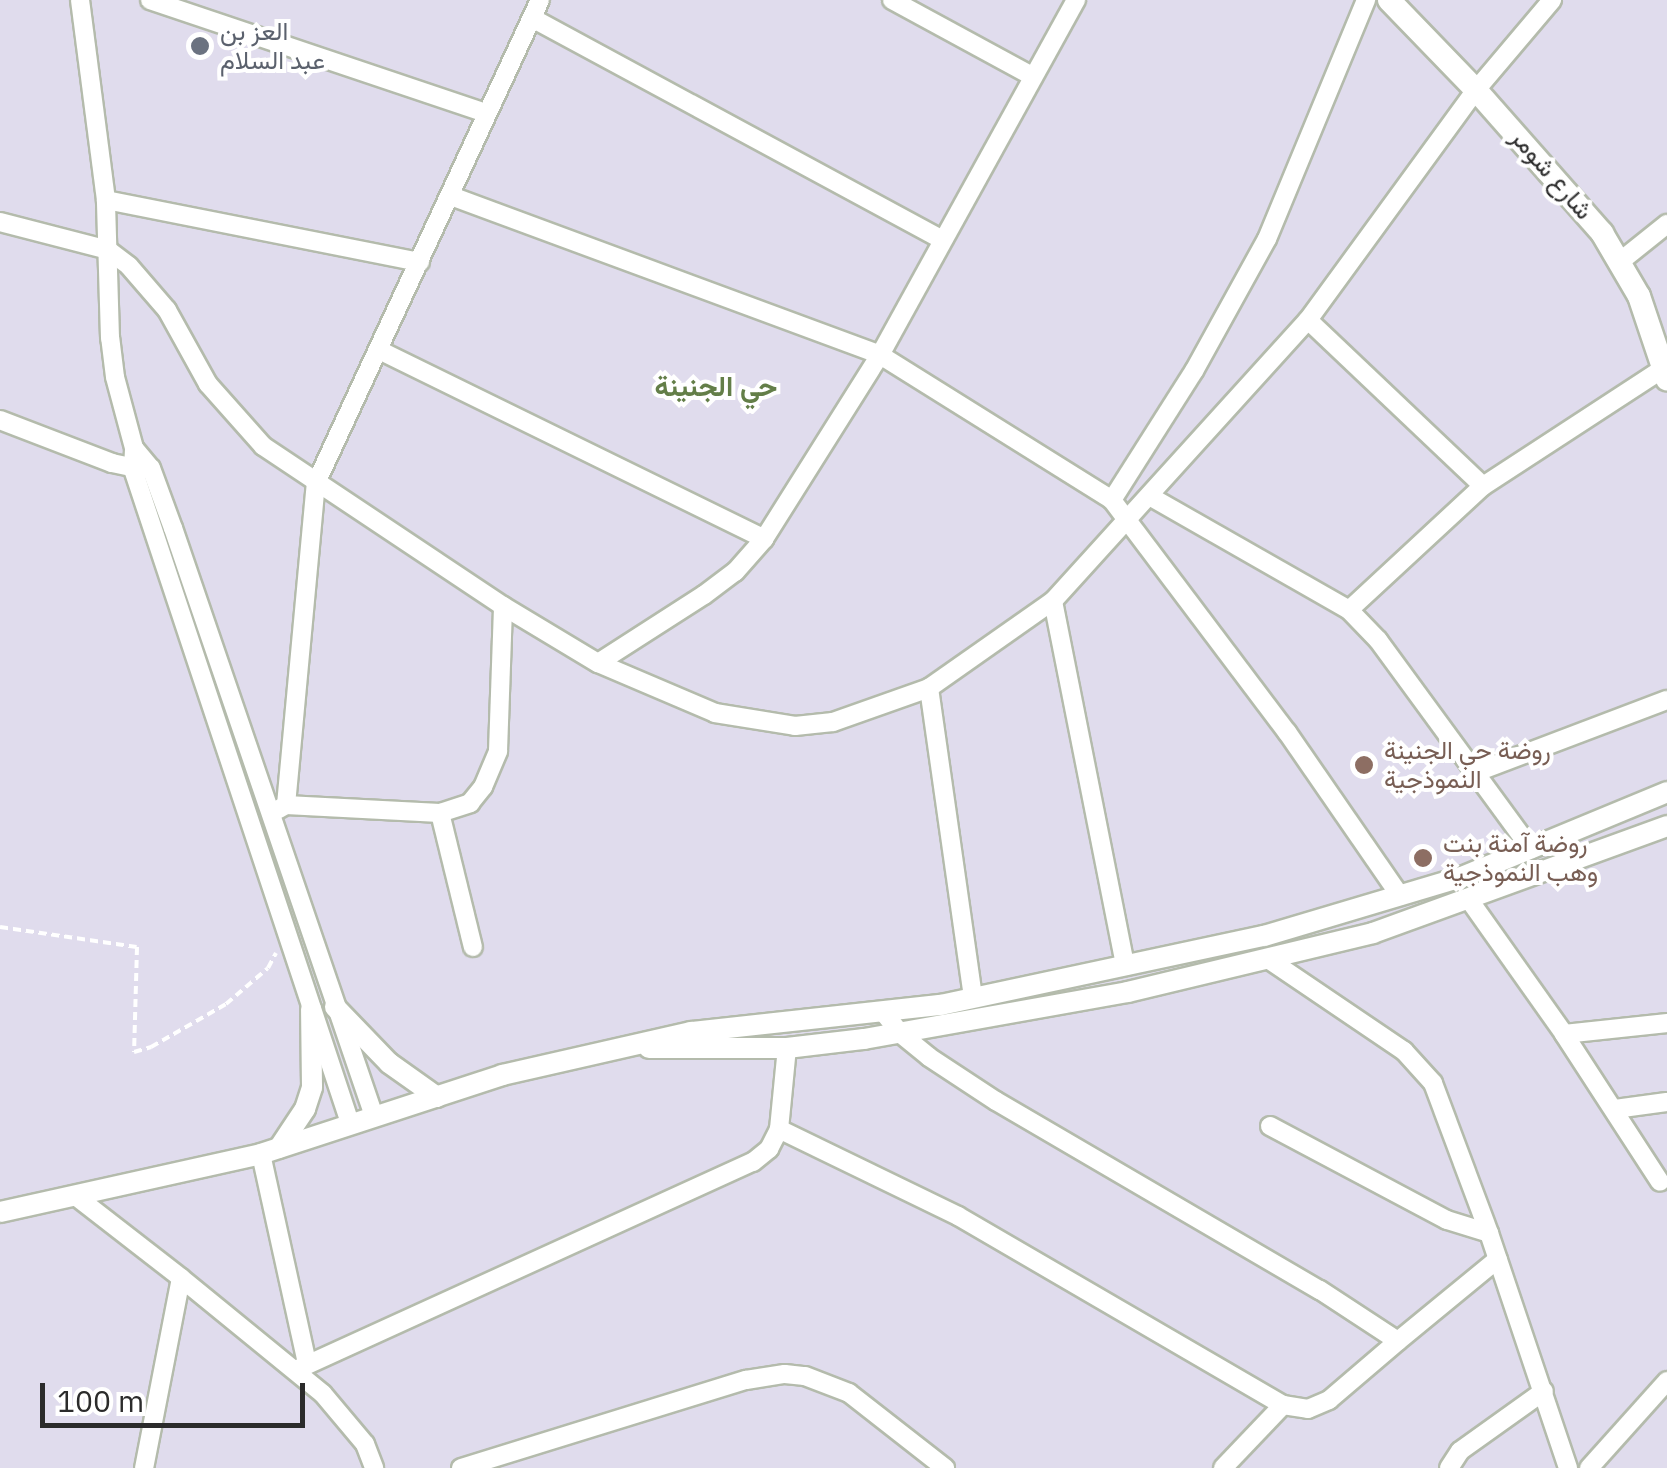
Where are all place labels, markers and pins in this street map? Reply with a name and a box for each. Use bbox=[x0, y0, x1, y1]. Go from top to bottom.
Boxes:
place label: العز بن عبد السلام bbox=[220, 17, 325, 76]
marker: العز بن عبد السلام bbox=[189, 35, 211, 57]
place label: روضة حي الجنينة النموذجية bbox=[1384, 736, 1551, 795]
marker: روضة حي الجنينة النموذجية bbox=[1353, 754, 1375, 776]
place label: روضة آمنة بنت وهب النموذجية bbox=[1443, 829, 1598, 888]
marker: روضة آمنة بنت وهب النموذجية bbox=[1412, 847, 1434, 869]

